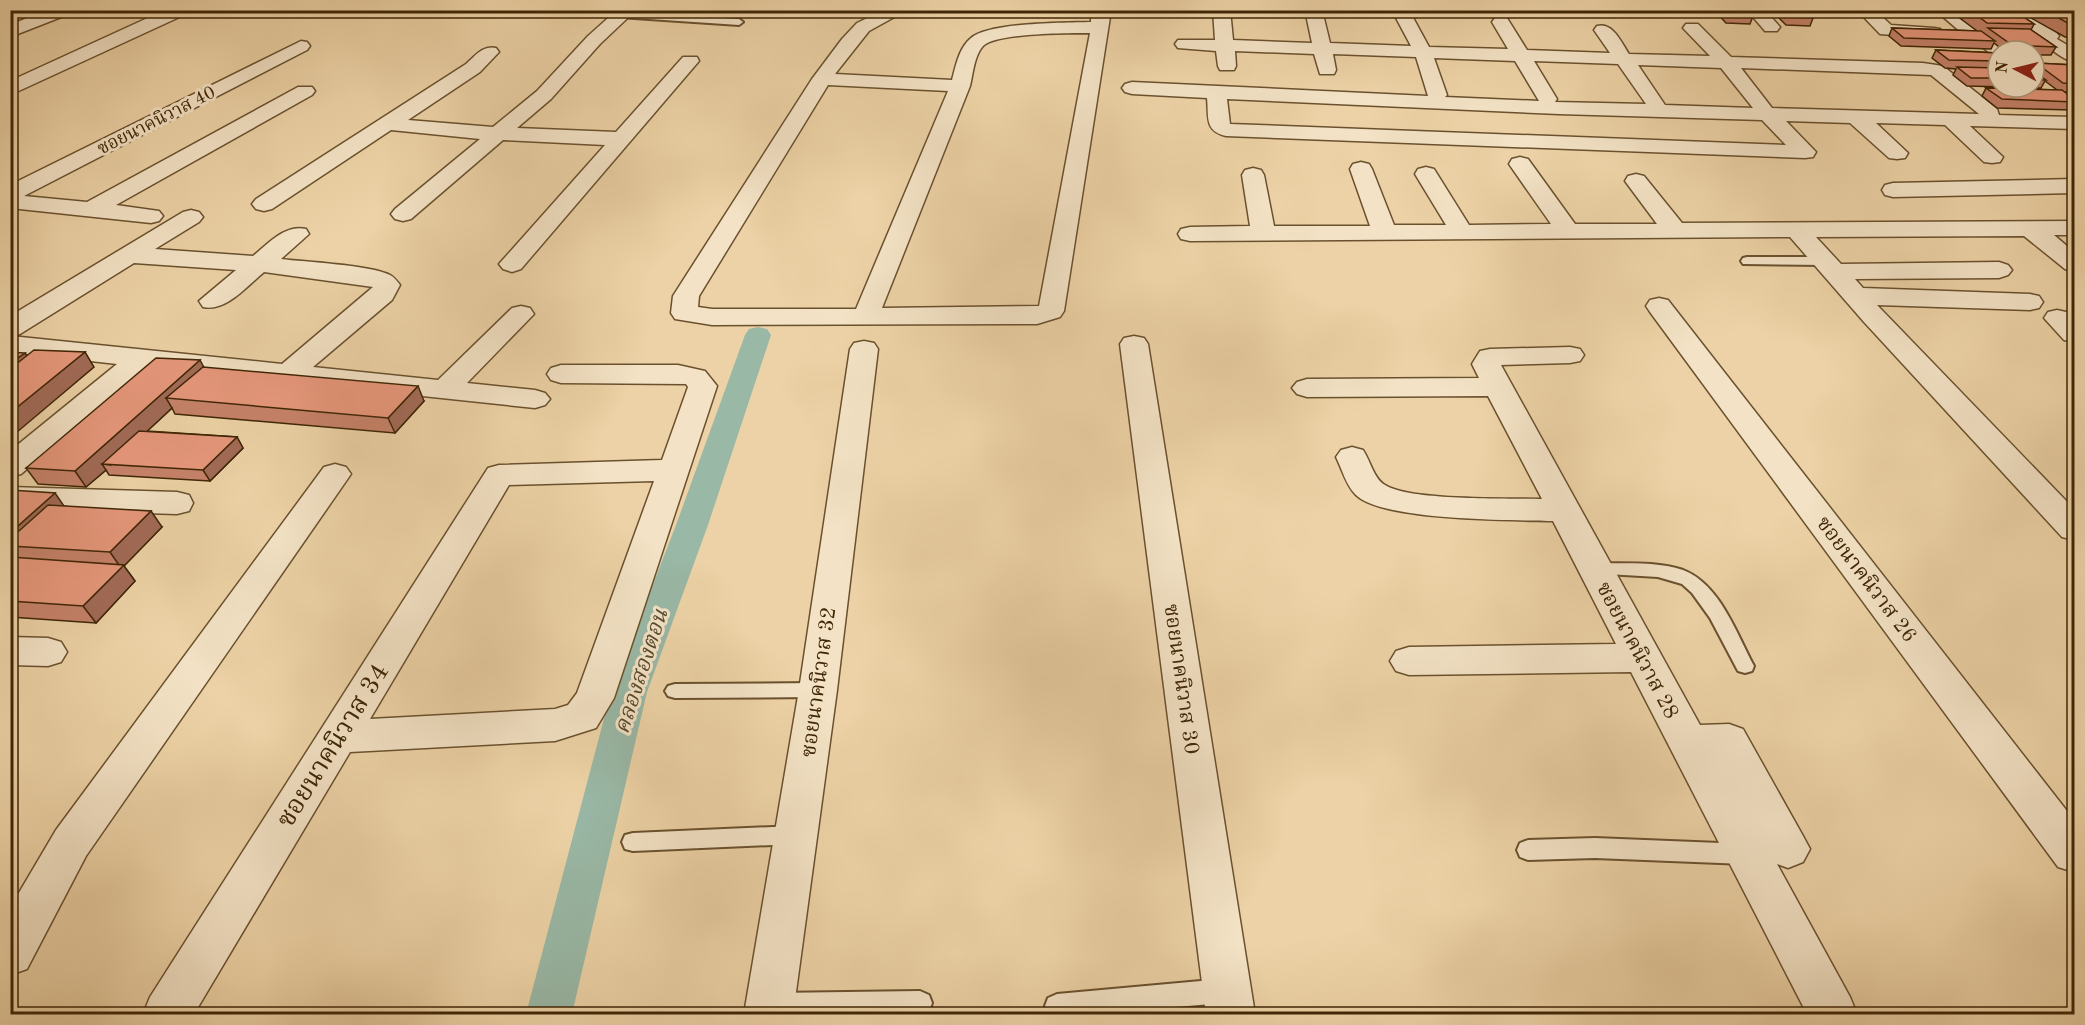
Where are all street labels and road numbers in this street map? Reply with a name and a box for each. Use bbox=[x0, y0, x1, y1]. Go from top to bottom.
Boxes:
street label: ซอยนาคนิวาส 40 bbox=[95, 83, 218, 158]
street label: ซอยนาคนิวาส 26 bbox=[1812, 512, 1921, 647]
street label: ซอยนาคนิวาส 28 bbox=[1592, 578, 1683, 723]
street label: ซอยนาคนิวาส 30 bbox=[1160, 602, 1203, 756]
street label: ซอยนาคนิวาส 32 bbox=[797, 605, 840, 759]
street label: ซอยนาคนิวาส 34 bbox=[271, 659, 394, 832]

